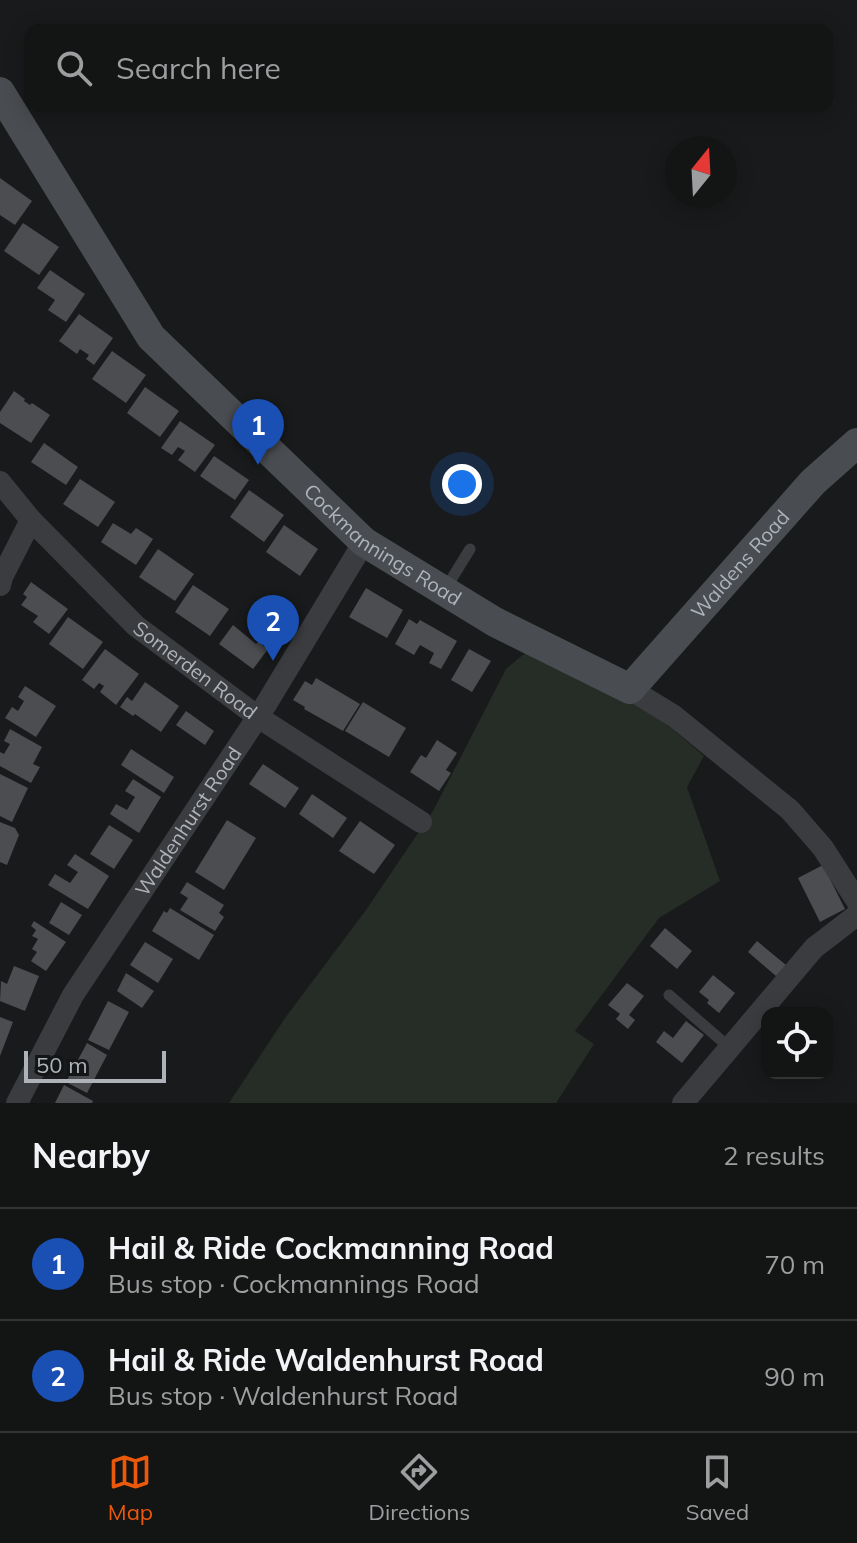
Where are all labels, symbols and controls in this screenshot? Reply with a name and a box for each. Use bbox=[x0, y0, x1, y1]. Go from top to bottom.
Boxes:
search box bbox=[24, 24, 833, 112]
icon: search bbox=[52, 46, 96, 90]
text: Search here bbox=[116, 49, 281, 87]
north arrow bbox=[665, 136, 737, 208]
pin: 1 bbox=[232, 399, 284, 465]
your location bbox=[442, 464, 482, 504]
street label: Cockmannings Road bbox=[299, 478, 466, 611]
street label: Waldens Road bbox=[685, 505, 794, 624]
pin: 2 bbox=[247, 595, 299, 661]
street label: Somerden Road bbox=[128, 615, 262, 724]
street label: Waldenhurst Road bbox=[129, 742, 246, 901]
map controls bbox=[761, 1007, 833, 1079]
button: locate bbox=[761, 1007, 833, 1079]
scale bar bbox=[24, 1047, 166, 1083]
text: 50 m bbox=[36, 1051, 87, 1079]
text: Nearby bbox=[32, 1134, 150, 1177]
text: 2 results bbox=[723, 1139, 825, 1172]
text: Hail & Ride Cockmanning Road bbox=[108, 1229, 554, 1267]
text: 1 bbox=[50, 1248, 66, 1281]
text: 70 m bbox=[764, 1248, 825, 1281]
text: Bus stop · Cockmannings Road bbox=[108, 1267, 480, 1300]
text: Hail & Ride Waldenhurst Road bbox=[108, 1341, 544, 1379]
text: 2 bbox=[50, 1360, 66, 1393]
text: 90 m bbox=[764, 1360, 825, 1393]
text: Bus stop · Waldenhurst Road bbox=[108, 1379, 458, 1412]
tab: Map bbox=[108, 1450, 153, 1526]
tab: Directions bbox=[369, 1450, 470, 1526]
tab: Saved bbox=[686, 1450, 749, 1526]

